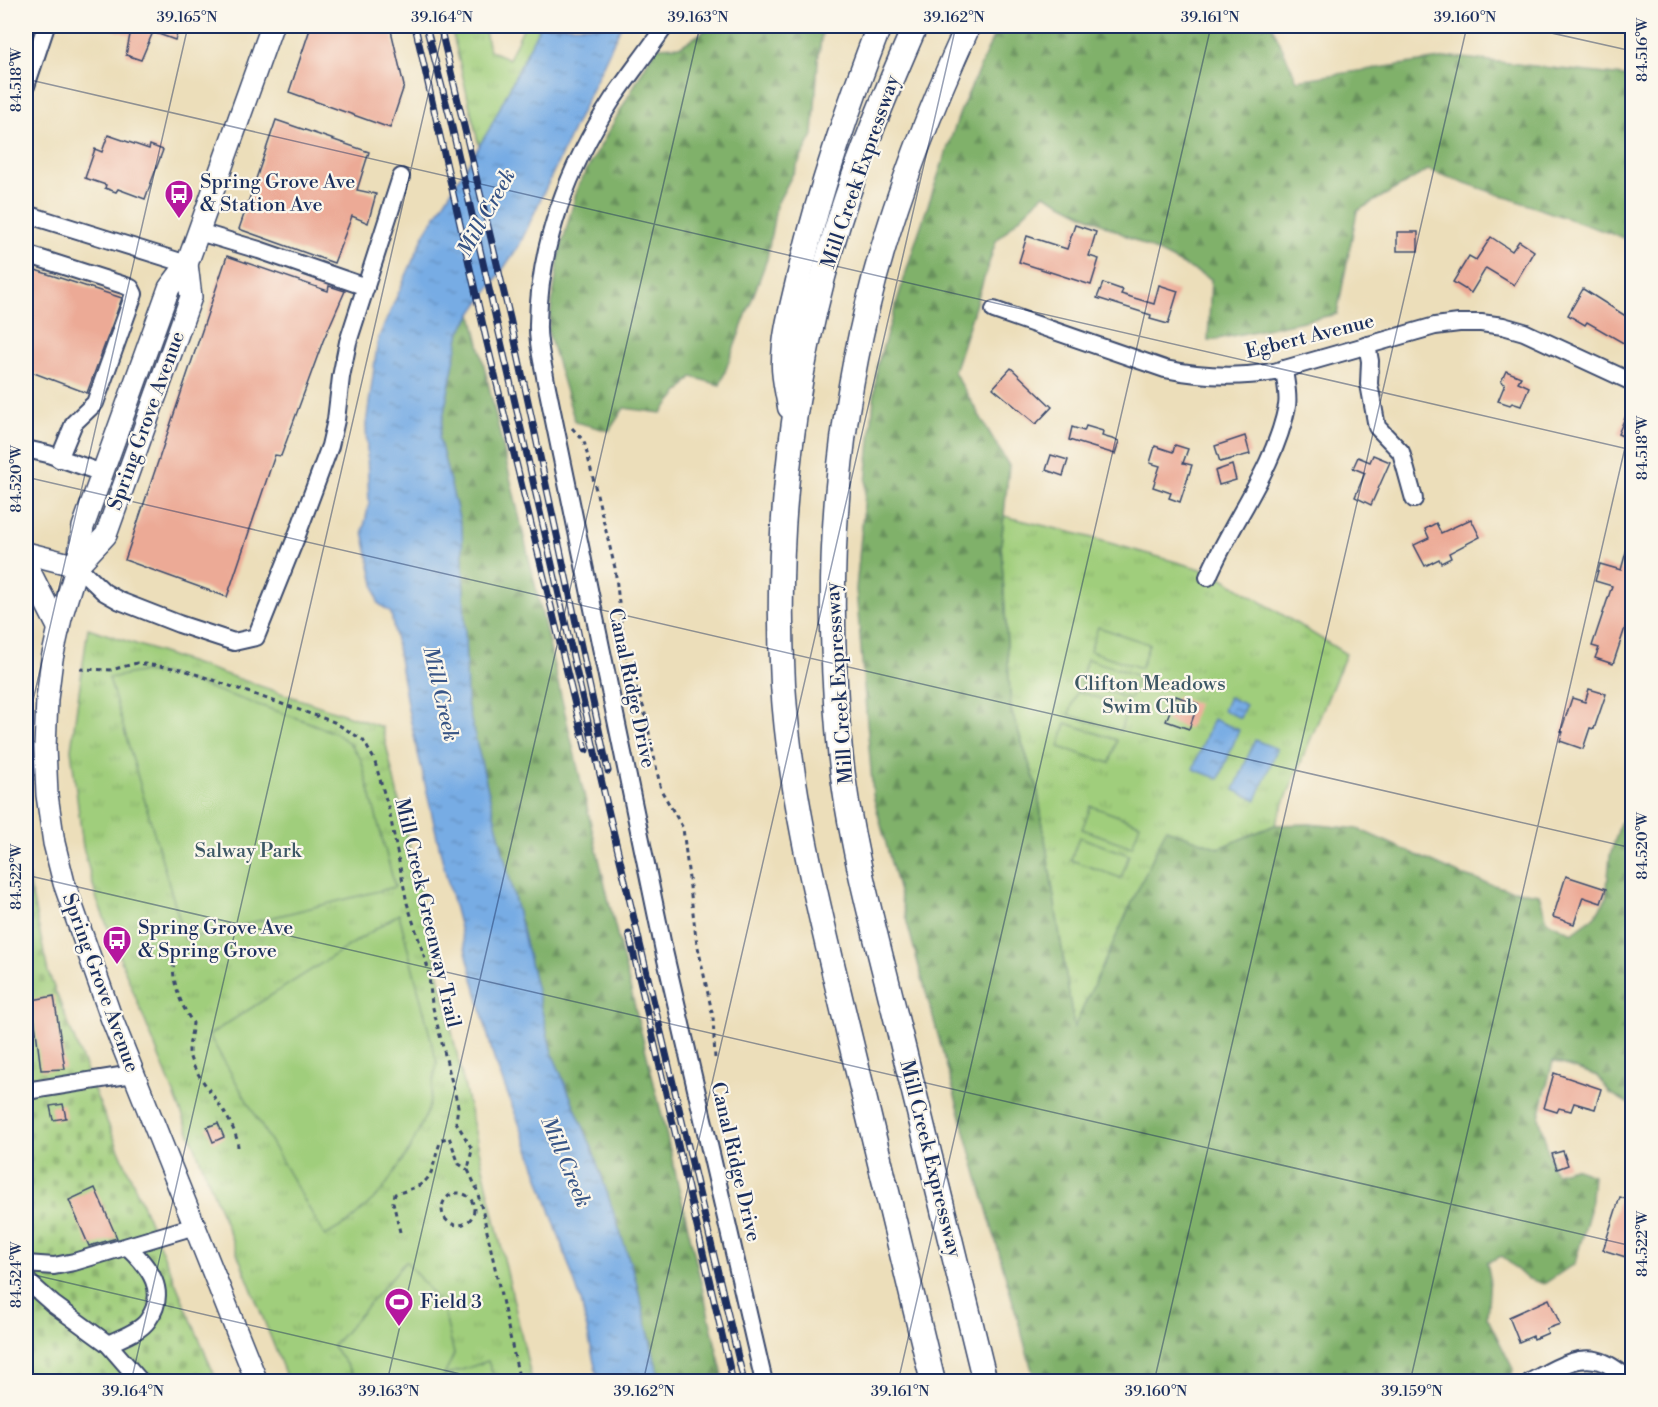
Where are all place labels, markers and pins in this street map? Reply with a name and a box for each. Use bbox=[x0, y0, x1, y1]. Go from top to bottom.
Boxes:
place label: Spring Grove Ave & Station Ave bbox=[200, 170, 355, 218]
bus stop icon: Spring Grove Ave & Station Ave bbox=[163, 178, 195, 220]
place label: Spring Grove Ave & Spring Grove bbox=[138, 916, 293, 964]
bus stop icon: Spring Grove Ave & Spring Grove bbox=[101, 924, 133, 966]
sports icon: Field 3 bbox=[383, 1286, 415, 1328]
place label: Field 3 bbox=[420, 1290, 482, 1315]

